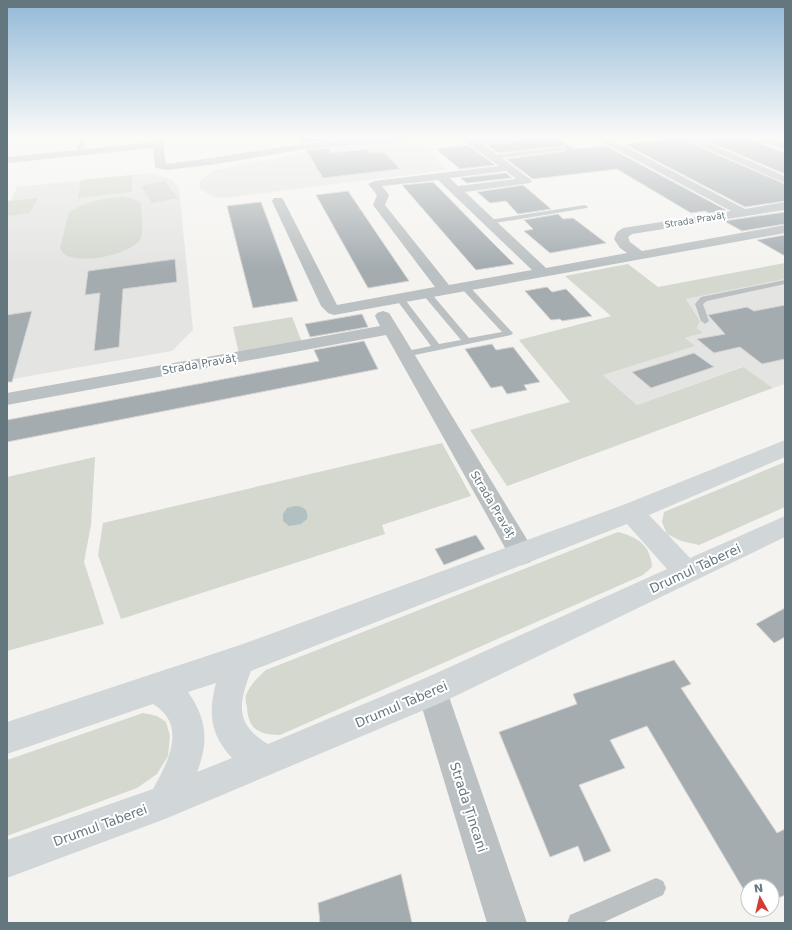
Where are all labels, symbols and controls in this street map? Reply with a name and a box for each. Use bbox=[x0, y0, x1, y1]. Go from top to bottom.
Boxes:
street label: Strada Pravăț bbox=[664, 210, 727, 231]
street label: Strada Pravăț bbox=[161, 351, 238, 377]
street label: Strada Pravăț bbox=[468, 469, 518, 540]
street label: Drumul Taberei bbox=[647, 541, 743, 596]
street label: Drumul Taberei bbox=[353, 678, 450, 731]
street label: Strada Țincani bbox=[447, 760, 490, 854]
street label: Drumul Taberei bbox=[51, 802, 149, 849]
north arrow bbox=[740, 878, 780, 918]
text: N bbox=[753, 882, 764, 896]

